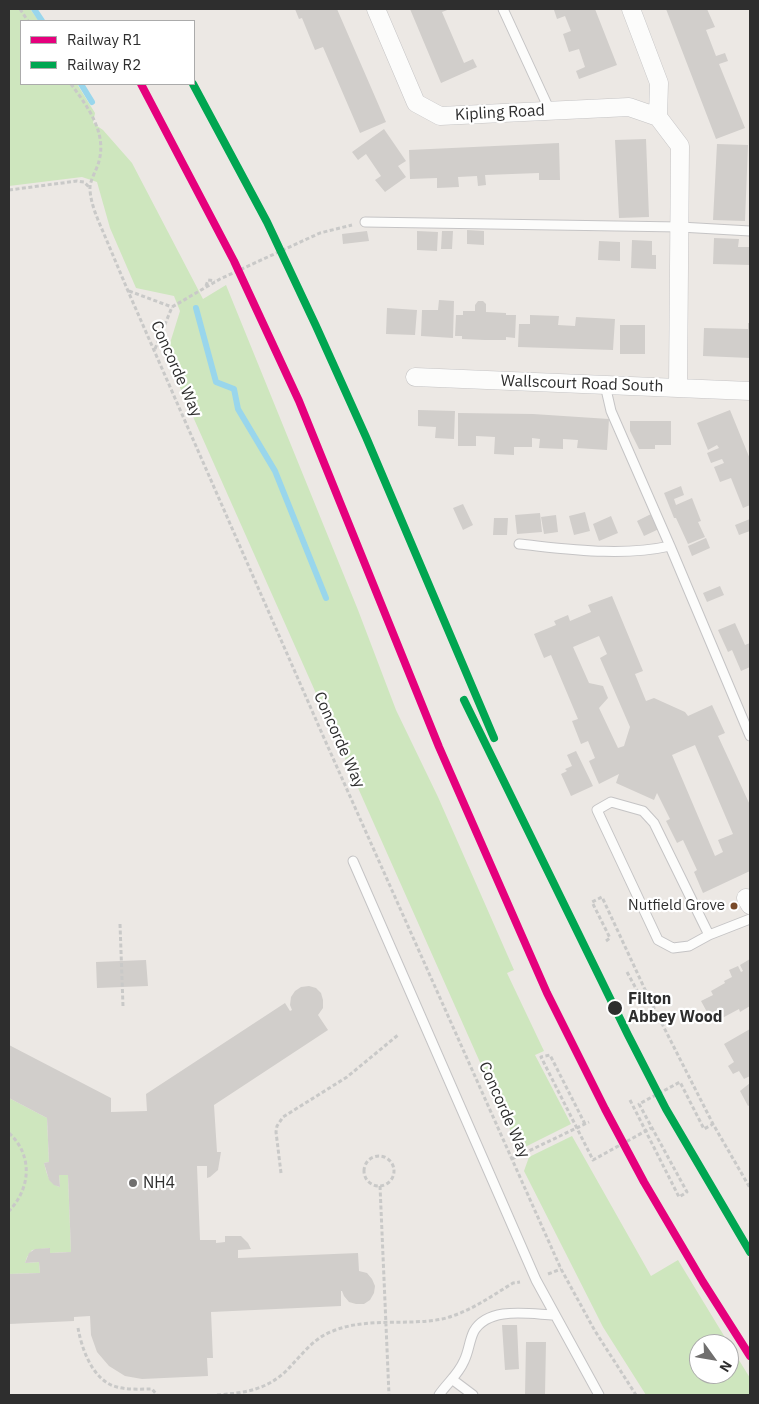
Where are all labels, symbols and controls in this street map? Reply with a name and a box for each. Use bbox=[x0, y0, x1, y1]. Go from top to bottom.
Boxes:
legend bbox=[20, 20, 195, 85]
text: Railway R1 bbox=[67, 30, 141, 49]
text: Railway R2 bbox=[67, 55, 141, 74]
street label: Kipling Road bbox=[455, 101, 545, 125]
street label: Concorde Way bbox=[146, 318, 206, 420]
street label: Wallscourt Road South bbox=[500, 372, 664, 396]
street label: Concorde Way bbox=[309, 689, 369, 791]
place label: Nutfield Grove bbox=[628, 897, 725, 915]
marker: Nutfield Grove bbox=[729, 901, 739, 911]
place label: Filton Abbey Wood bbox=[628, 989, 723, 1027]
marker: Filton Abbey Wood bbox=[606, 999, 624, 1017]
street label: Concorde Way bbox=[474, 1059, 534, 1161]
place label: NH4 bbox=[143, 1173, 175, 1193]
marker: NH4 bbox=[127, 1177, 139, 1189]
north arrow bbox=[689, 1334, 739, 1384]
text: N bbox=[716, 1357, 736, 1375]

